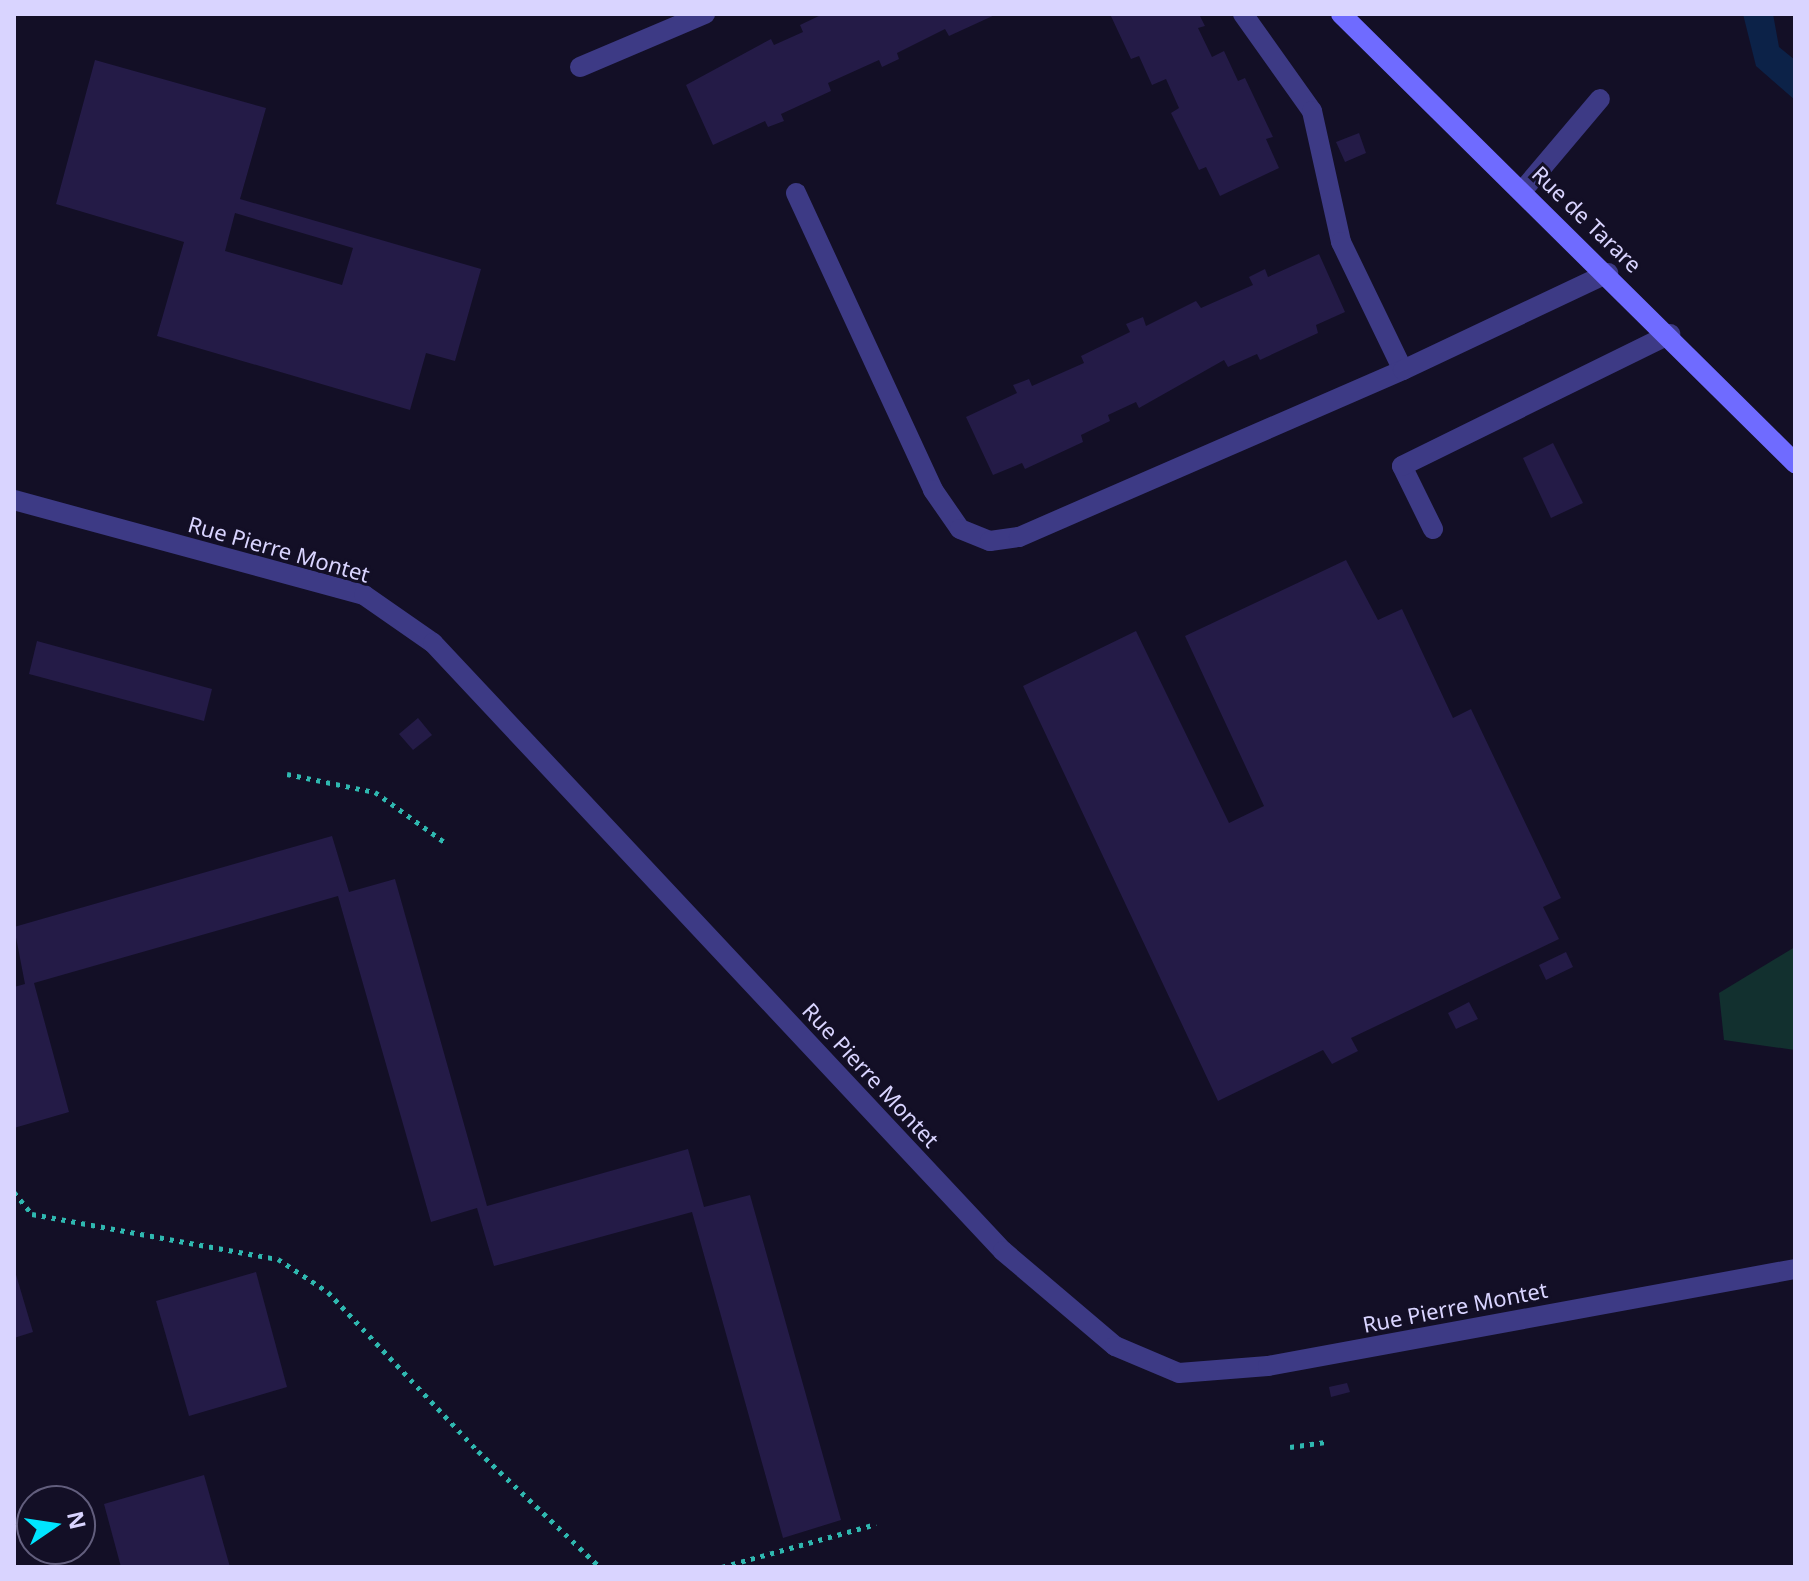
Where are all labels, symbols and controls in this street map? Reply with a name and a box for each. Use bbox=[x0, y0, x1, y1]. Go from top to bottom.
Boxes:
street label: Rue de Tarare bbox=[1527, 160, 1647, 278]
street label: Rue Pierre Montet bbox=[185, 510, 373, 588]
street label: Rue Pierre Montet bbox=[797, 997, 945, 1153]
street label: Rue Pierre Montet bbox=[1360, 1276, 1550, 1338]
north arrow bbox=[16, 1485, 96, 1565]
text: N bbox=[61, 1508, 94, 1532]

